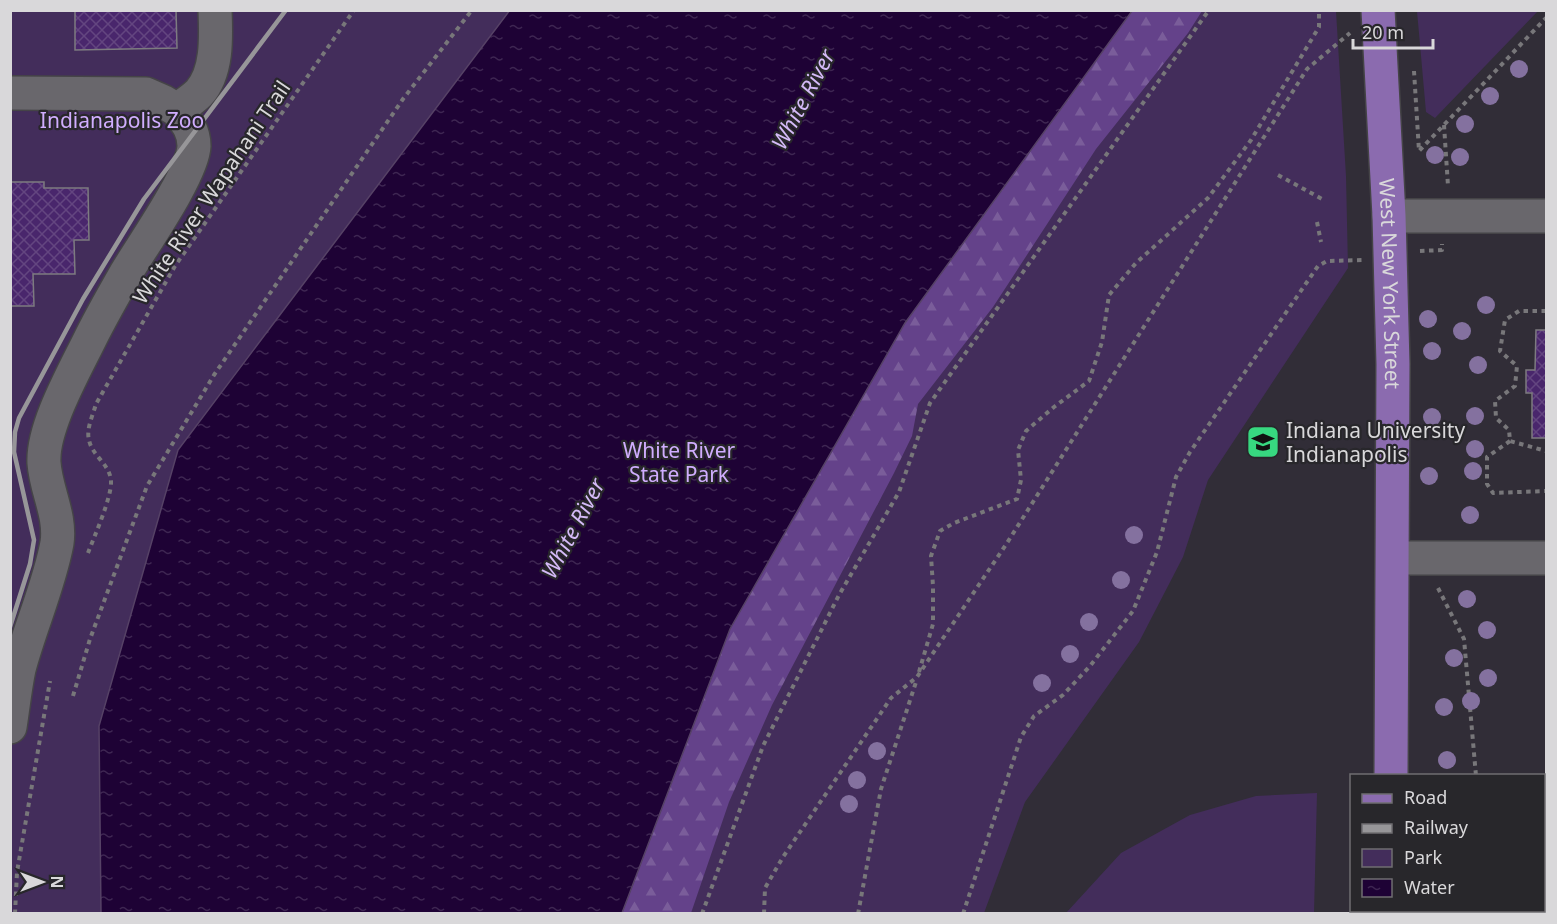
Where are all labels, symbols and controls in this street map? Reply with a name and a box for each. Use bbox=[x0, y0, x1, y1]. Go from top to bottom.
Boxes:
scale bar bbox=[1353, 12, 1432, 50]
text: 20 m bbox=[1362, 20, 1404, 44]
water label: White River bbox=[763, 43, 842, 154]
street label: White River Wapahani Trail bbox=[126, 75, 296, 309]
park label: Indianapolis Zoo bbox=[40, 106, 204, 134]
street label: West New York Street bbox=[1373, 177, 1407, 390]
place label: Indiana University Indianapolis bbox=[1286, 416, 1465, 468]
school or university icon: Indiana University Indianapolis bbox=[1245, 424, 1281, 460]
park label: White River State Park bbox=[623, 436, 736, 488]
water label: White River bbox=[533, 472, 612, 583]
legend bbox=[1350, 774, 1545, 912]
text: Road bbox=[1404, 785, 1447, 809]
text: Railway bbox=[1404, 815, 1469, 839]
text: Park bbox=[1404, 845, 1442, 869]
north arrow bbox=[12, 852, 72, 912]
text: N bbox=[46, 875, 68, 889]
text: Water bbox=[1404, 875, 1455, 899]

